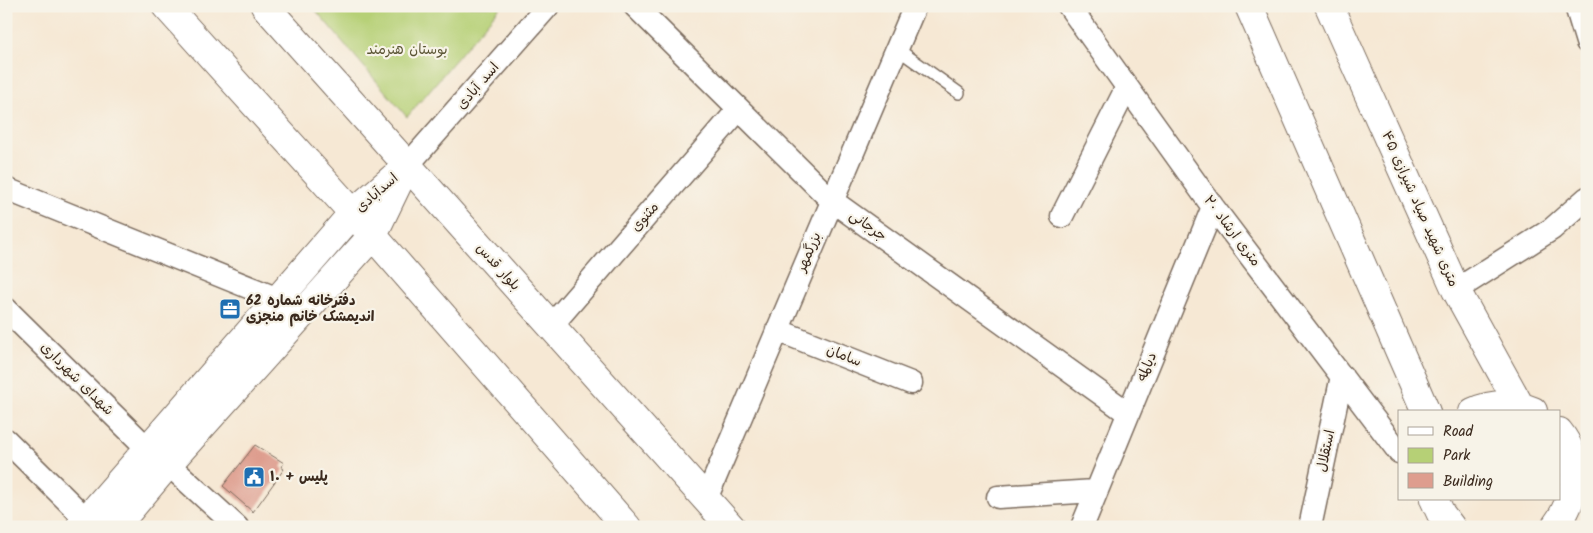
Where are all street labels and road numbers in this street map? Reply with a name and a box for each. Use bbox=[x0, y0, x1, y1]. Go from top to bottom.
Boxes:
street label: اسد آبادی bbox=[451, 57, 505, 115]
street label: ۴۵ متری شهید صیاد شیرازی bbox=[1376, 127, 1464, 291]
street label: اسدآبادی bbox=[351, 168, 403, 218]
street label: ۲۰ متری ارشاد bbox=[1198, 191, 1266, 271]
street label: مثنوی bbox=[626, 197, 664, 237]
street label: جرجانی bbox=[845, 205, 891, 247]
street label: بزرگمهر bbox=[790, 229, 827, 276]
street label: بلوار قدس bbox=[470, 238, 526, 296]
street label: شهدای شهرداری bbox=[35, 337, 119, 421]
street label: سامان bbox=[823, 339, 865, 373]
street label: دیالمه bbox=[1131, 349, 1163, 385]
street label: استقلال bbox=[1311, 428, 1341, 474]

